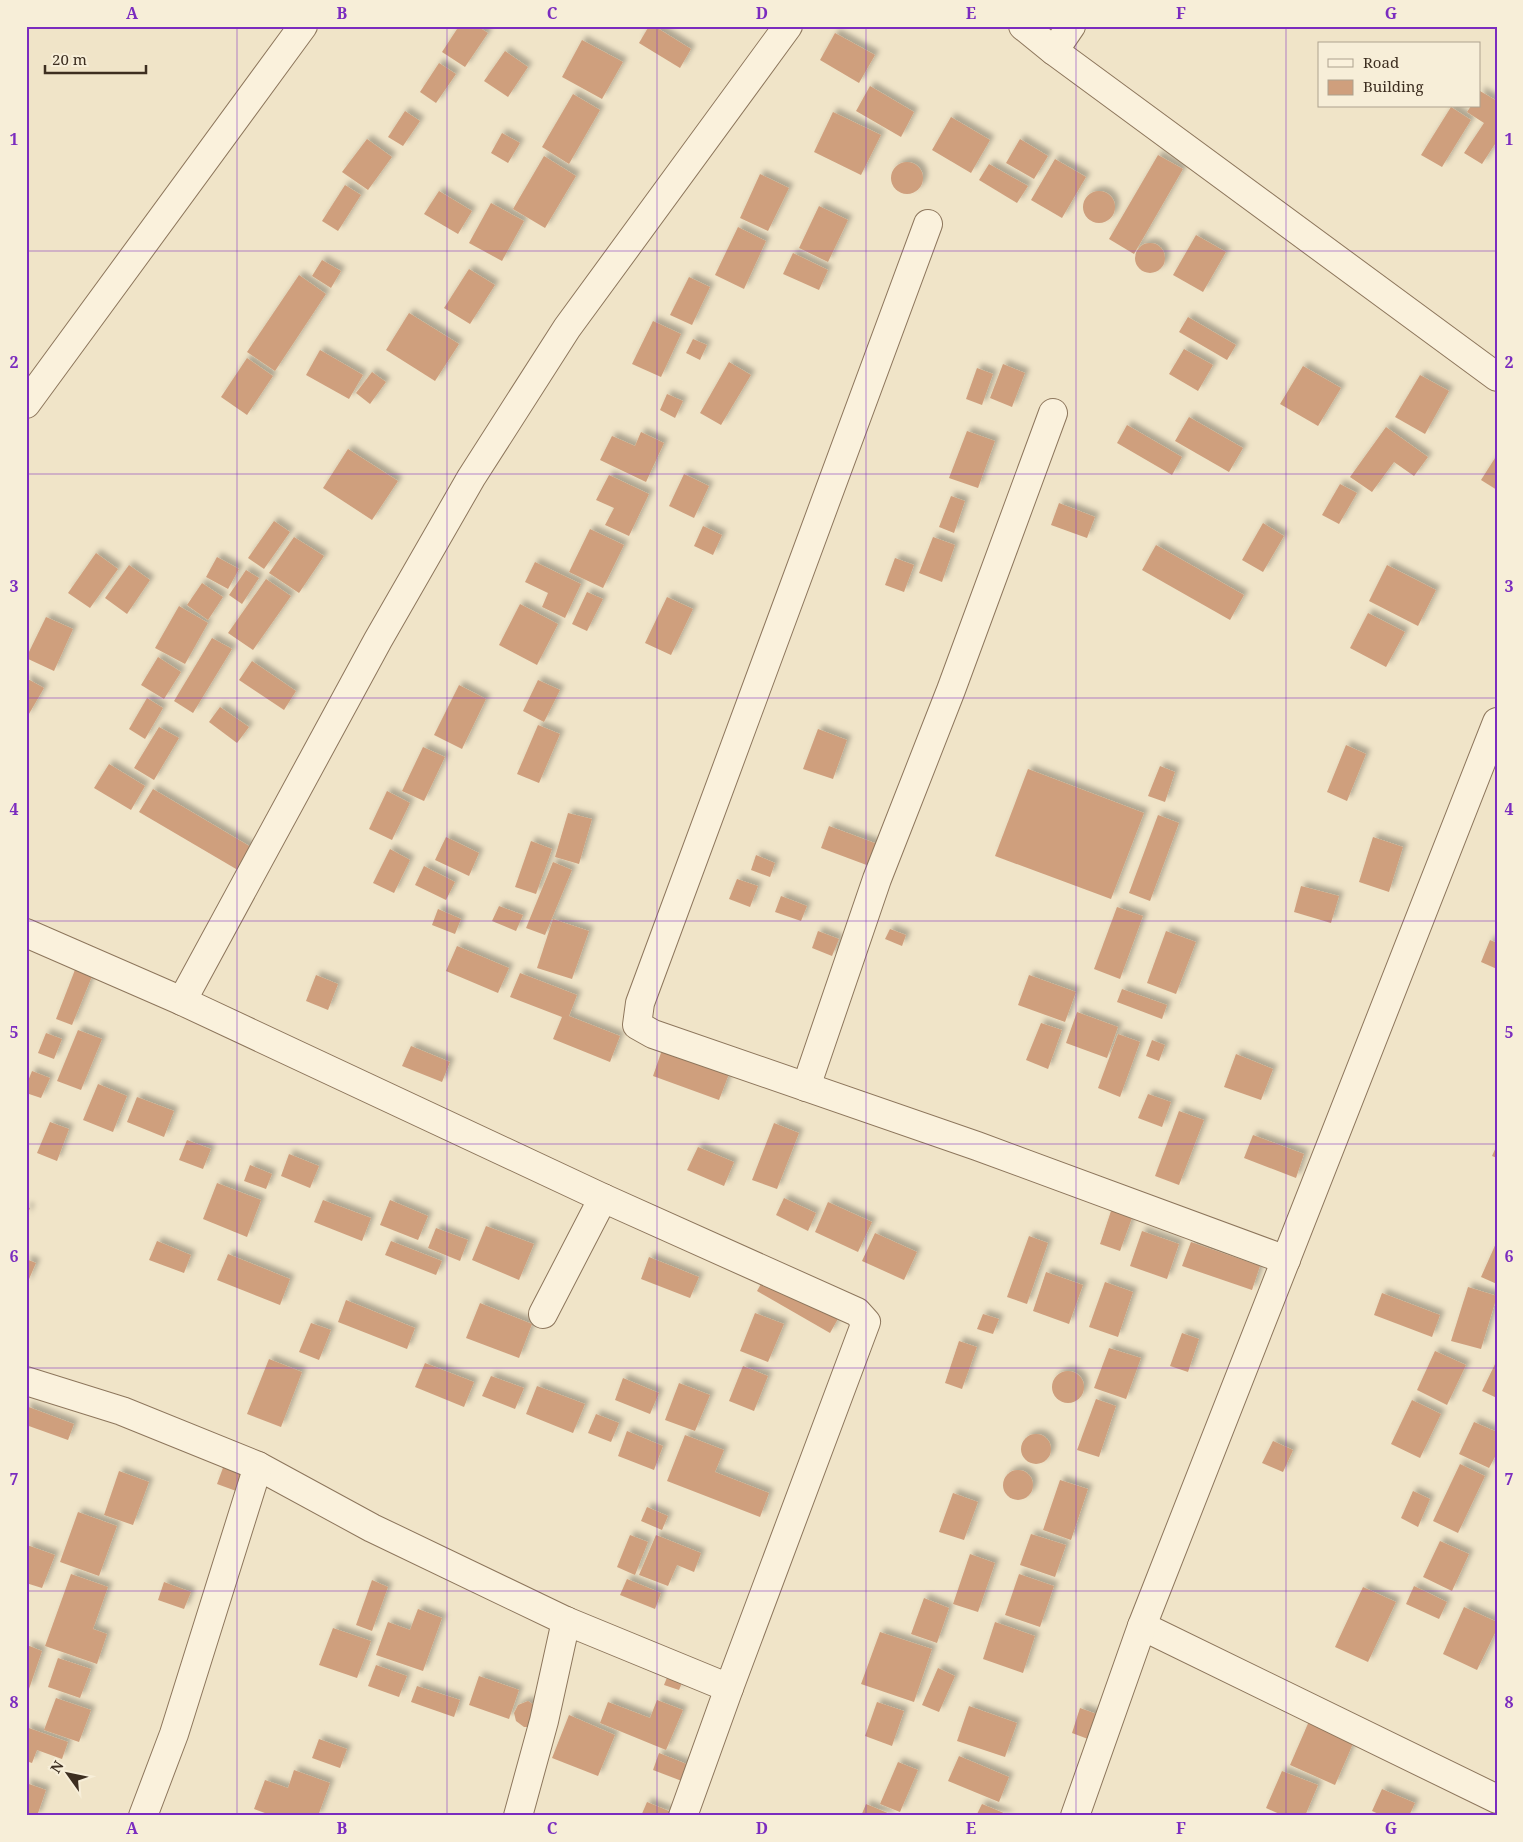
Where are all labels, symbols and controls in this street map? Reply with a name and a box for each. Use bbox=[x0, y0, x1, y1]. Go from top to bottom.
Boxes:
text: A bbox=[126, 2, 139, 24]
text: B bbox=[337, 2, 348, 24]
text: C bbox=[547, 2, 558, 24]
text: D bbox=[756, 2, 768, 24]
text: E bbox=[966, 2, 976, 24]
text: F bbox=[1176, 2, 1186, 24]
text: G bbox=[1385, 2, 1397, 24]
scale bar bbox=[45, 42, 146, 74]
legend bbox=[1318, 42, 1480, 108]
text: 20 m bbox=[52, 49, 87, 69]
text: Road bbox=[1363, 52, 1399, 72]
text: Building bbox=[1363, 76, 1424, 96]
text: 1 bbox=[9, 128, 19, 150]
text: 1 bbox=[1504, 128, 1514, 150]
text: 2 bbox=[9, 351, 19, 373]
text: 2 bbox=[1504, 351, 1514, 373]
text: 3 bbox=[9, 575, 19, 597]
text: 3 bbox=[1504, 575, 1514, 597]
text: 4 bbox=[9, 798, 19, 820]
text: 4 bbox=[1504, 798, 1514, 820]
text: 5 bbox=[9, 1021, 19, 1043]
text: 5 bbox=[1504, 1021, 1514, 1043]
text: 6 bbox=[9, 1245, 19, 1267]
text: 6 bbox=[1504, 1245, 1514, 1267]
text: 7 bbox=[9, 1468, 19, 1490]
text: 7 bbox=[1504, 1468, 1514, 1490]
text: 8 bbox=[9, 1691, 19, 1713]
text: 8 bbox=[1504, 1691, 1514, 1713]
north arrow bbox=[42, 1750, 92, 1800]
text: N bbox=[46, 1757, 68, 1776]
text: A bbox=[126, 1817, 139, 1839]
text: B bbox=[337, 1817, 348, 1839]
text: C bbox=[547, 1817, 558, 1839]
text: D bbox=[756, 1817, 768, 1839]
text: E bbox=[966, 1817, 976, 1839]
text: F bbox=[1176, 1817, 1186, 1839]
text: G bbox=[1385, 1817, 1397, 1839]

